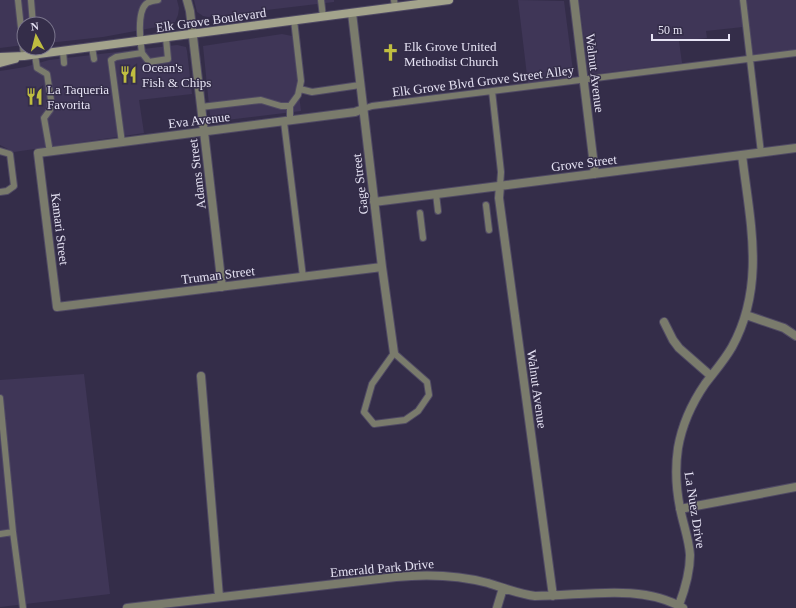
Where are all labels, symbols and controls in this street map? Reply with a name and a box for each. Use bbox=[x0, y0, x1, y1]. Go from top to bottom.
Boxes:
street label: Elk Grove Boulevard bbox=[155, 5, 268, 35]
north arrow bbox=[16, 16, 56, 56]
scale bar bbox=[652, 16, 729, 42]
text: N bbox=[30, 20, 40, 33]
text: 50 m bbox=[658, 23, 683, 37]
street label: Walnut Avenue bbox=[583, 33, 607, 113]
place label: Elk Grove United Methodist Church bbox=[404, 39, 499, 69]
church icon: Elk Grove United Methodist Church bbox=[381, 43, 401, 63]
place label: Ocean's Fish & Chips bbox=[142, 60, 211, 90]
street label: Elk Grove Blvd Grove Street Alley bbox=[391, 62, 575, 100]
restaurant icon: Ocean's Fish & Chips bbox=[119, 64, 139, 84]
place label: La Taqueria Favorita bbox=[47, 82, 109, 112]
restaurant icon: La Taqueria Favorita bbox=[24, 86, 44, 106]
street label: Eva Avenue bbox=[167, 109, 231, 131]
street label: Adams Street bbox=[185, 138, 209, 210]
street label: Grove Street bbox=[550, 151, 618, 174]
street label: Gage Street bbox=[349, 152, 371, 215]
street label: Kamari Street bbox=[48, 192, 72, 266]
street label: Truman Street bbox=[180, 263, 256, 287]
street label: Walnut Avenue bbox=[524, 349, 550, 429]
street label: La Nuez Drive bbox=[682, 471, 708, 550]
street label: Emerald Park Drive bbox=[330, 556, 435, 580]

